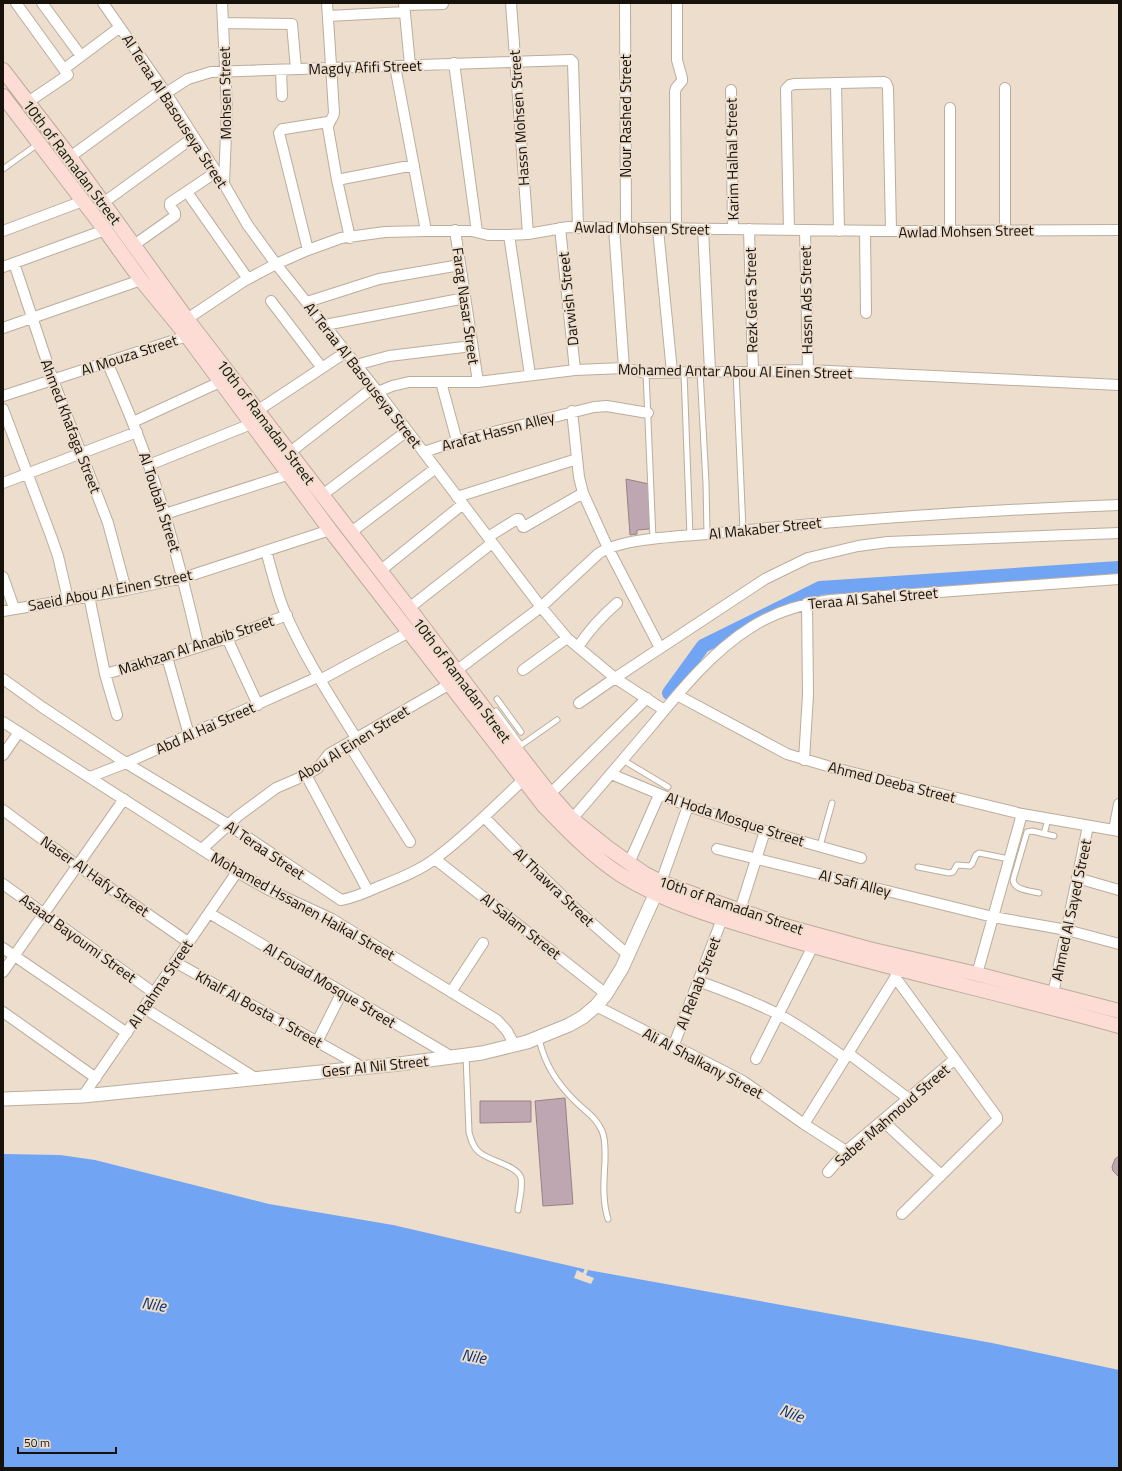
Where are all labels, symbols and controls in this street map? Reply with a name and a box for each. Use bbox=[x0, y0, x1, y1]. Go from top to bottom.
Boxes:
street label: Al Teraa Al Basouseya Street bbox=[116, 29, 234, 193]
street label: Mohsen Street bbox=[213, 46, 237, 140]
street label: Hassn Mohsen Street bbox=[503, 49, 535, 187]
street label: Magdy Afifi Street bbox=[308, 53, 423, 80]
street label: Nour Rashed Street bbox=[614, 53, 637, 178]
street label: 10th of Ramadan Street bbox=[17, 94, 127, 230]
street label: Karim Halhal Street bbox=[719, 97, 745, 220]
street label: Awlad Mohsen Street bbox=[574, 215, 711, 241]
street label: Awlad Mohsen Street bbox=[898, 218, 1035, 244]
street label: Hassn Ads Street bbox=[794, 245, 818, 355]
street label: Farag Nasar Street bbox=[446, 246, 486, 367]
street label: Rezk Gera Street bbox=[739, 246, 763, 353]
street label: Darwish Street bbox=[552, 250, 584, 347]
street label: Al Teraa Al Basouseya Street bbox=[299, 297, 428, 453]
street label: Al Mouza Street bbox=[78, 328, 181, 381]
street label: 10th of Ramadan Street bbox=[211, 354, 321, 490]
street label: Ahmed Khafaga Street bbox=[35, 356, 107, 497]
street label: Mohamed Antar Abou Al Einen Street bbox=[618, 357, 853, 385]
street label: Arafat Hassn Alley bbox=[439, 405, 557, 457]
street label: Al Toubah Street bbox=[133, 449, 187, 555]
street label: Al Makaber Street bbox=[708, 511, 823, 545]
street label: Saeid Abou Al Einen Street bbox=[26, 563, 195, 617]
street label: Teraa Al Sahel Street bbox=[807, 581, 939, 615]
street label: Makhzan Al Anabib Street bbox=[115, 609, 277, 681]
street label: 10th of Ramadan Street bbox=[407, 612, 517, 748]
street label: Abd Al Hai Street bbox=[152, 696, 259, 760]
street label: Abou Al Einen Street bbox=[292, 699, 414, 787]
street label: Ahmed Deeba Street bbox=[826, 755, 959, 809]
street label: Al Hoda Mosque Street bbox=[662, 786, 808, 853]
street label: Al Teraa Street bbox=[220, 815, 310, 886]
street label: Naser Al Hafy Street bbox=[36, 830, 155, 923]
street label: Ahmed Al Sayed Street bbox=[1045, 836, 1097, 983]
street label: Al Thawra Street bbox=[508, 842, 600, 932]
street label: Mohamed Hssanen Haikal Street bbox=[207, 846, 400, 967]
street label: Al Safi Alley bbox=[817, 863, 893, 903]
street label: 10th of Ramadan Street bbox=[655, 869, 807, 941]
street label: Al Salam Street bbox=[476, 887, 567, 965]
street label: Asaad Bayoumi Street bbox=[15, 888, 142, 989]
street label: Al Rehab Street bbox=[670, 933, 727, 1033]
street label: Al Rahma Street bbox=[122, 934, 199, 1033]
street label: Al Fouad Mosque Street bbox=[259, 936, 401, 1034]
street label: Khalf Al Bosta 1 Street bbox=[191, 964, 327, 1054]
street label: Ali Al Shalkany Street bbox=[639, 1021, 768, 1105]
street label: Gesr Al Nil Street bbox=[321, 1049, 430, 1083]
street label: Saber Mahmoud Street bbox=[829, 1058, 955, 1172]
water label: Nile bbox=[140, 1290, 169, 1318]
water label: Nile bbox=[460, 1342, 489, 1370]
water label: Nile bbox=[776, 1397, 809, 1429]
scale bar bbox=[18, 1429, 116, 1455]
text: 50 m bbox=[24, 1433, 50, 1452]

